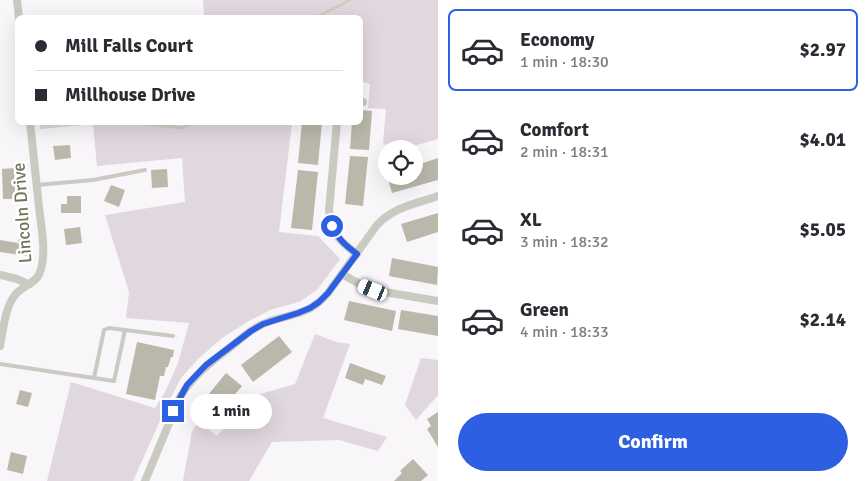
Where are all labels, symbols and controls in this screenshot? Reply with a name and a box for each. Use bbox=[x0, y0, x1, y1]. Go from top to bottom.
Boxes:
icon: car bbox=[460, 28, 505, 73]
text: Economy bbox=[520, 28, 594, 52]
text: Mill Falls Court bbox=[65, 34, 193, 58]
text: $2.97 bbox=[800, 38, 846, 62]
text: 1 min · 18:30 bbox=[520, 52, 609, 72]
text: Millhouse Drive bbox=[65, 83, 195, 107]
icon: car bbox=[460, 118, 505, 163]
text: Comfort bbox=[520, 118, 589, 142]
text: $4.01 bbox=[800, 128, 846, 152]
map controls bbox=[378, 140, 423, 185]
button: locate bbox=[378, 140, 423, 185]
text: 2 min · 18:31 bbox=[520, 142, 609, 162]
street label: Lincoln Drive bbox=[8, 162, 36, 264]
icon: car bbox=[460, 208, 505, 253]
text: XL bbox=[520, 208, 542, 232]
route start bbox=[321, 215, 343, 237]
text: $5.05 bbox=[800, 218, 846, 242]
text: 3 min · 18:32 bbox=[520, 232, 609, 252]
car bbox=[356, 277, 389, 303]
icon: car bbox=[460, 298, 505, 343]
text: Green bbox=[520, 298, 569, 322]
text: $2.14 bbox=[800, 308, 846, 332]
text: 4 min · 18:33 bbox=[520, 322, 609, 342]
callout: 1 min bbox=[190, 394, 273, 428]
route end bbox=[162, 400, 184, 422]
text: 1 min bbox=[212, 401, 250, 421]
button: Confirm bbox=[458, 413, 848, 471]

